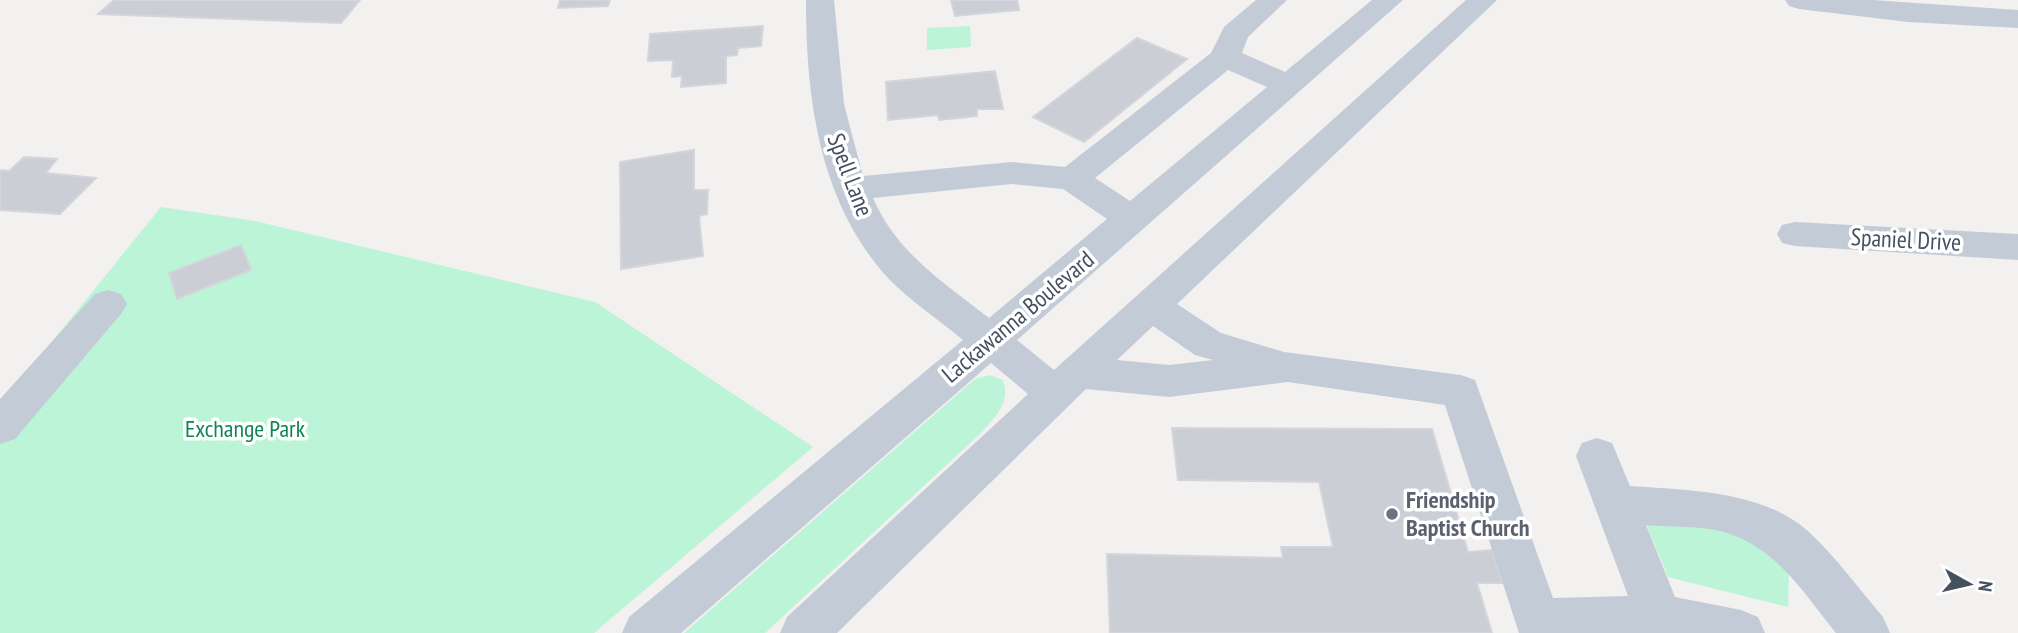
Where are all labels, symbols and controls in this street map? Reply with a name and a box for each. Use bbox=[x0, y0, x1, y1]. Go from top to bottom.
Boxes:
street label: Spell Lane bbox=[820, 129, 880, 221]
street label: Spaniel Drive bbox=[1850, 221, 1962, 258]
street label: Lackawanna Boulevard bbox=[935, 244, 1100, 389]
park label: Exchange Park bbox=[185, 413, 306, 444]
place label: Friendship Baptist Church bbox=[1406, 484, 1529, 543]
marker: Friendship Baptist Church bbox=[1384, 506, 1400, 522]
north arrow bbox=[1934, 549, 2004, 619]
text: N bbox=[1973, 580, 1998, 593]

